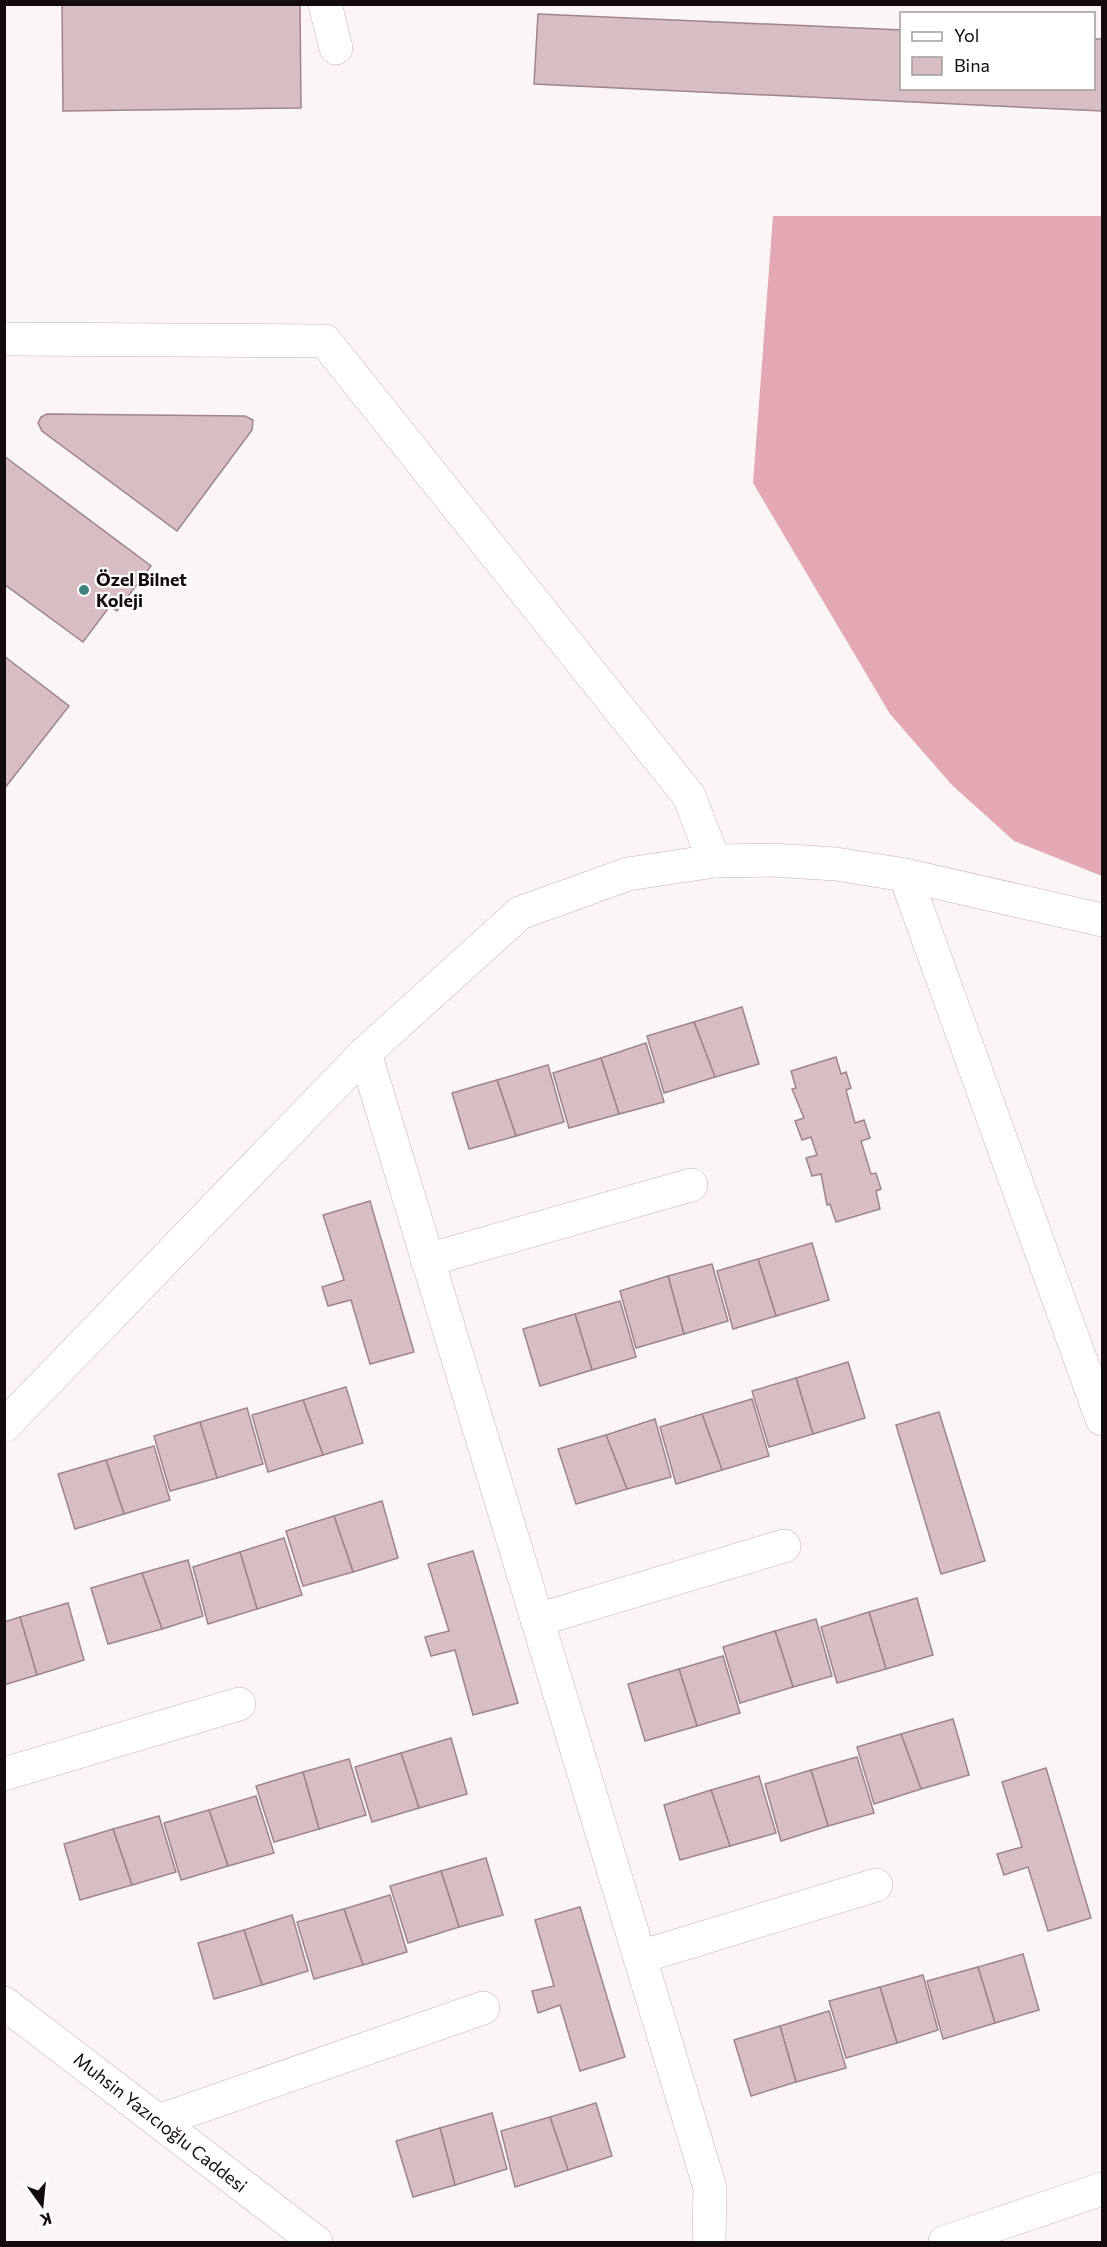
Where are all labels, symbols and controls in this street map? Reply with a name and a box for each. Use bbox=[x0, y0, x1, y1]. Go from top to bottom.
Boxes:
legend bbox=[900, 12, 1095, 90]
text: Yol bbox=[954, 24, 979, 46]
text: Bina bbox=[954, 54, 990, 76]
place label: Özel Bilnet Koleji bbox=[96, 568, 187, 611]
marker: Özel Bilnet Koleji bbox=[77, 583, 91, 597]
street label: Muhsin Yazıcıoğlu Caddesi bbox=[70, 2048, 252, 2197]
north arrow bbox=[12, 2175, 72, 2235]
text: K bbox=[38, 2209, 54, 2231]

